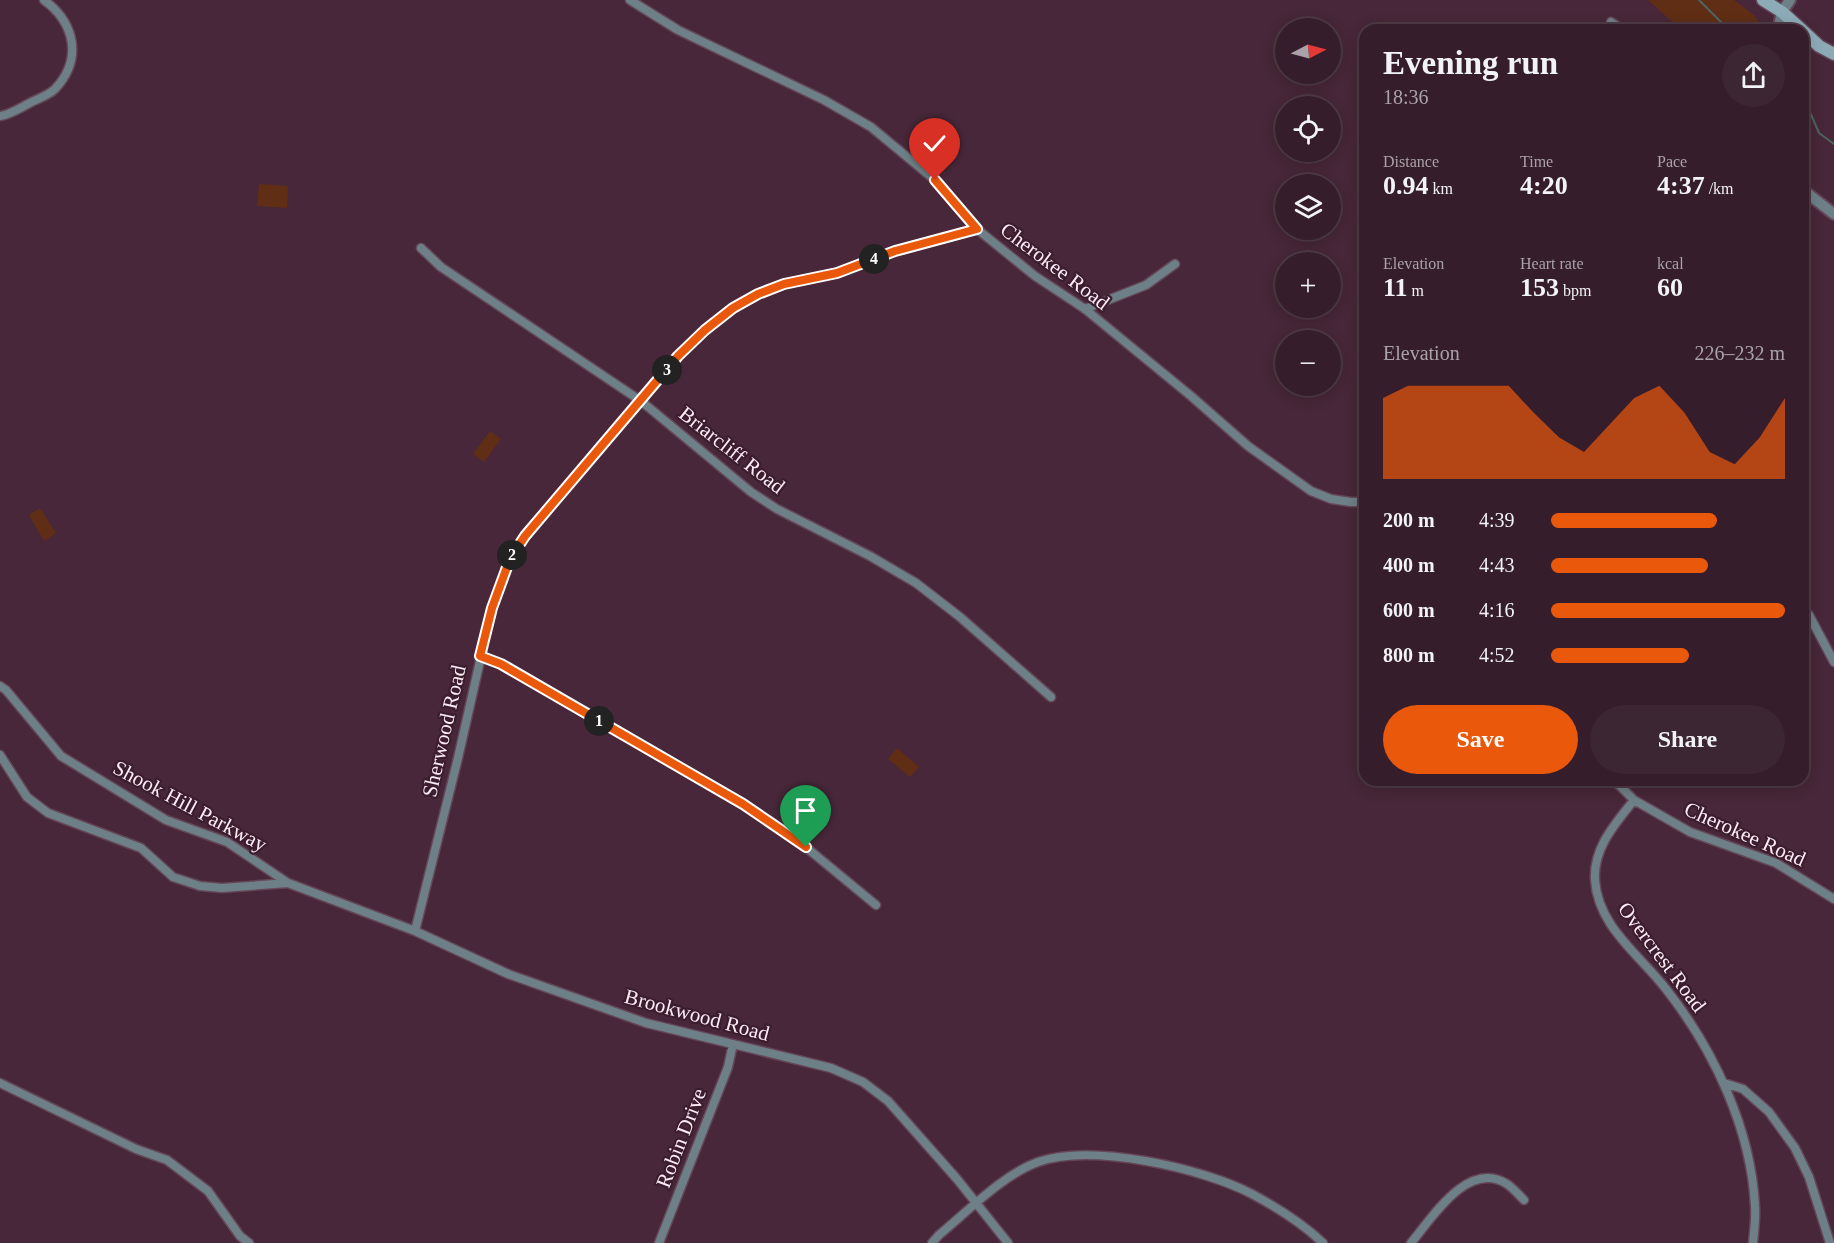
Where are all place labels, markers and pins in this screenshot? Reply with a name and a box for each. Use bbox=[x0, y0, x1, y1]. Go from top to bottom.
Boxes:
pin bbox=[909, 118, 960, 180]
pin: 4 bbox=[859, 244, 889, 274]
pin: 3 bbox=[652, 355, 682, 385]
pin: 2 bbox=[497, 540, 527, 570]
pin: 1 bbox=[584, 706, 614, 736]
pin bbox=[780, 785, 831, 847]

